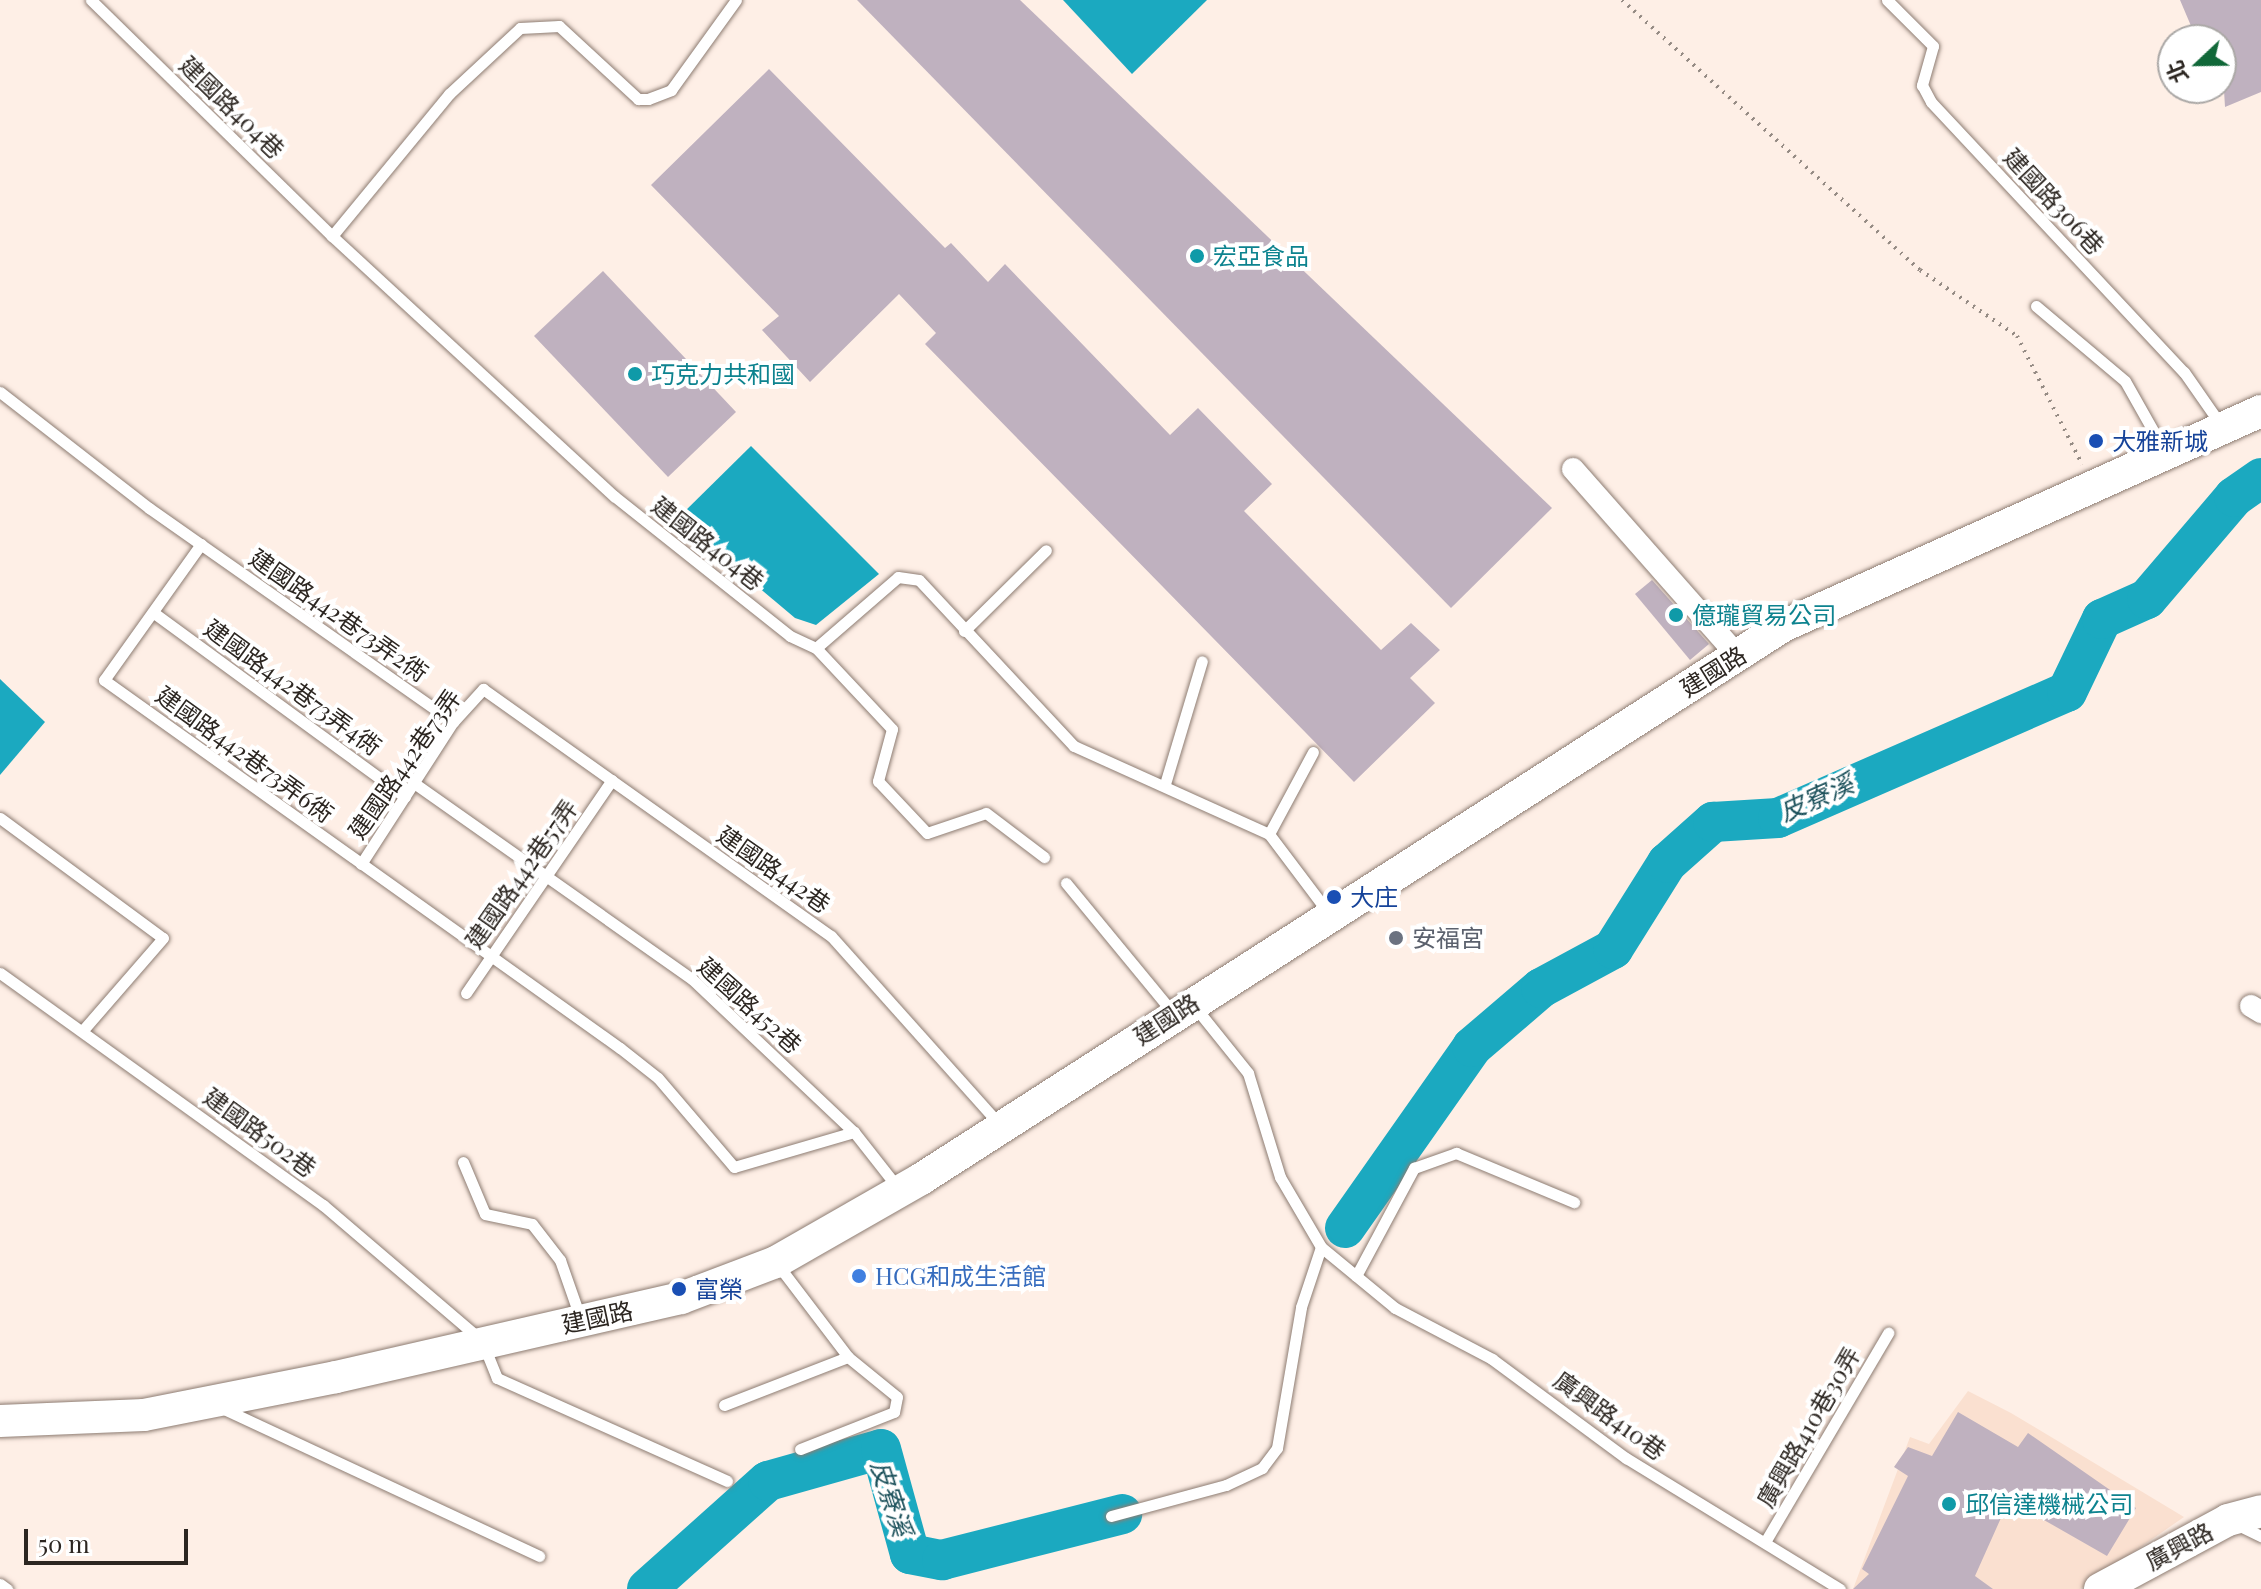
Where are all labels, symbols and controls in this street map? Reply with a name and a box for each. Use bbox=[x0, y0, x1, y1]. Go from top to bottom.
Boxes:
north arrow bbox=[2157, 24, 2237, 104]
street label: 建國路404巷 bbox=[174, 50, 290, 164]
text: 北 bbox=[2159, 56, 2195, 88]
street label: 建國路306巷 bbox=[1998, 142, 2110, 260]
place label: 宏亞食品 bbox=[1213, 242, 1309, 270]
marker: 宏亞食品 bbox=[1188, 247, 1206, 265]
place label: 巧克力共和國 bbox=[651, 360, 795, 388]
marker: 巧克力共和國 bbox=[626, 365, 644, 383]
place label: 大雅新城 bbox=[2112, 427, 2208, 455]
marker: 大雅新城 bbox=[2087, 432, 2105, 450]
street label: 建國路404巷 bbox=[646, 490, 770, 596]
street label: 建國路442巷73弄2衖 bbox=[244, 543, 434, 687]
place label: 億瓏貿易公司 bbox=[1692, 601, 1836, 629]
marker: 億瓏貿易公司 bbox=[1667, 606, 1685, 624]
street label: 建國路442巷73弄4衖 bbox=[199, 613, 387, 761]
street label: 建國路 bbox=[1675, 640, 1751, 702]
street label: 建國路442巷73弄6衖 bbox=[151, 680, 339, 828]
street label: 建國路442巷73弄 bbox=[342, 684, 466, 844]
water label: 皮寮溪 bbox=[1774, 767, 1858, 827]
street label: 建國路442巷57弄 bbox=[459, 794, 583, 954]
street label: 建國路442巷 bbox=[712, 820, 836, 918]
place label: 大庄 bbox=[1350, 883, 1398, 911]
marker: 大庄 bbox=[1325, 888, 1343, 906]
place label: 安福宮 bbox=[1412, 924, 1484, 952]
marker: 安福宮 bbox=[1387, 929, 1405, 947]
street label: 建國路452巷 bbox=[692, 951, 808, 1059]
street label: 建國路 bbox=[1128, 987, 1204, 1051]
street label: 建國路502巷 bbox=[198, 1082, 322, 1182]
place label: HCG和成生活館 bbox=[875, 1262, 1046, 1290]
marker: HCG和成生活館 bbox=[850, 1267, 868, 1285]
place label: 富榮 bbox=[695, 1275, 743, 1303]
marker: 富榮 bbox=[670, 1280, 688, 1298]
street label: 建國路 bbox=[559, 1295, 635, 1339]
street label: 廣興路410巷30弄 bbox=[1750, 1342, 1866, 1512]
street label: 廣興路410巷 bbox=[1548, 1365, 1672, 1465]
water label: 皮寮溪 bbox=[865, 1456, 919, 1540]
place label: 邱信達機械公司 bbox=[1965, 1490, 2133, 1518]
marker: 邱信達機械公司 bbox=[1940, 1495, 1958, 1513]
scale bar bbox=[28, 1513, 192, 1563]
street label: 廣興路 bbox=[2140, 1516, 2218, 1576]
text: 50 m bbox=[38, 1527, 90, 1559]

